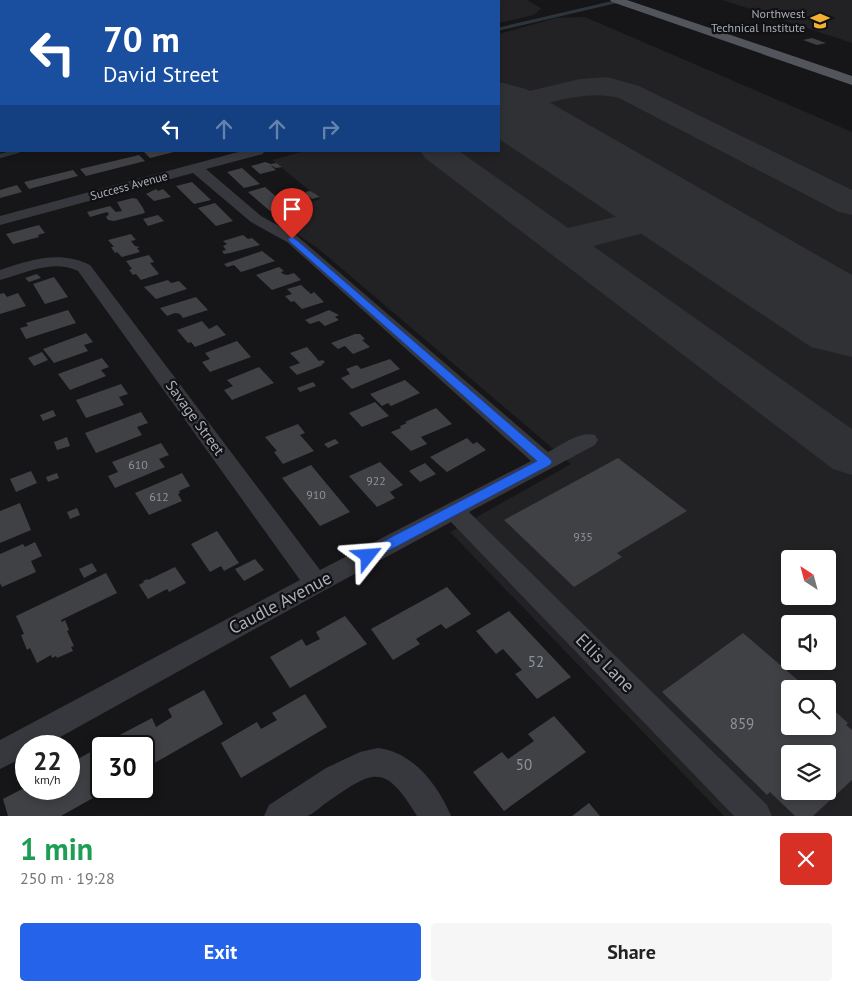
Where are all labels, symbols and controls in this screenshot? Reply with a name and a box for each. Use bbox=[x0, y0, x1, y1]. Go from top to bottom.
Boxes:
place label: Northwest Technical Institute bbox=[711, 6, 805, 35]
school or university icon: Northwest Technical Institute bbox=[809, 10, 831, 32]
text: 70 m bbox=[103, 16, 180, 62]
icon: left bbox=[20, 20, 85, 85]
text: David Street bbox=[103, 60, 219, 88]
icon: left bbox=[157, 115, 185, 143]
icon: ahead bbox=[210, 115, 238, 143]
icon: ahead bbox=[263, 115, 291, 143]
icon: right bbox=[316, 115, 344, 143]
street label: Success Avenue bbox=[88, 168, 169, 203]
pin bbox=[271, 188, 313, 239]
icon: arrive bbox=[278, 195, 306, 223]
street label: Savage Street bbox=[162, 376, 229, 459]
house number: 610 bbox=[128, 457, 148, 472]
house number: 922 bbox=[366, 473, 386, 488]
house number: 910 bbox=[306, 487, 326, 502]
house number: 612 bbox=[149, 489, 169, 504]
position arrow bbox=[341, 529, 393, 581]
house number: 935 bbox=[573, 529, 593, 544]
north arrow bbox=[781, 550, 836, 605]
map controls bbox=[781, 550, 836, 800]
street label: Caudle Avenue bbox=[224, 566, 335, 639]
button: sound bbox=[781, 615, 836, 670]
street label: Ellis Lane bbox=[571, 628, 640, 697]
house number: 52 bbox=[528, 652, 544, 671]
button: search bbox=[781, 680, 836, 735]
house number: 859 bbox=[730, 714, 754, 733]
speed limit sign: 30 bbox=[90, 735, 155, 800]
text: 22 bbox=[33, 745, 62, 777]
button: layers bbox=[781, 745, 836, 800]
house number: 50 bbox=[516, 755, 532, 774]
text: km/h bbox=[34, 772, 61, 787]
text: 1 min bbox=[20, 829, 93, 868]
button: close bbox=[780, 833, 832, 885]
text: 250 m · 19:28 bbox=[20, 868, 115, 888]
button: Exit bbox=[20, 923, 421, 981]
button: Share bbox=[431, 923, 832, 981]

